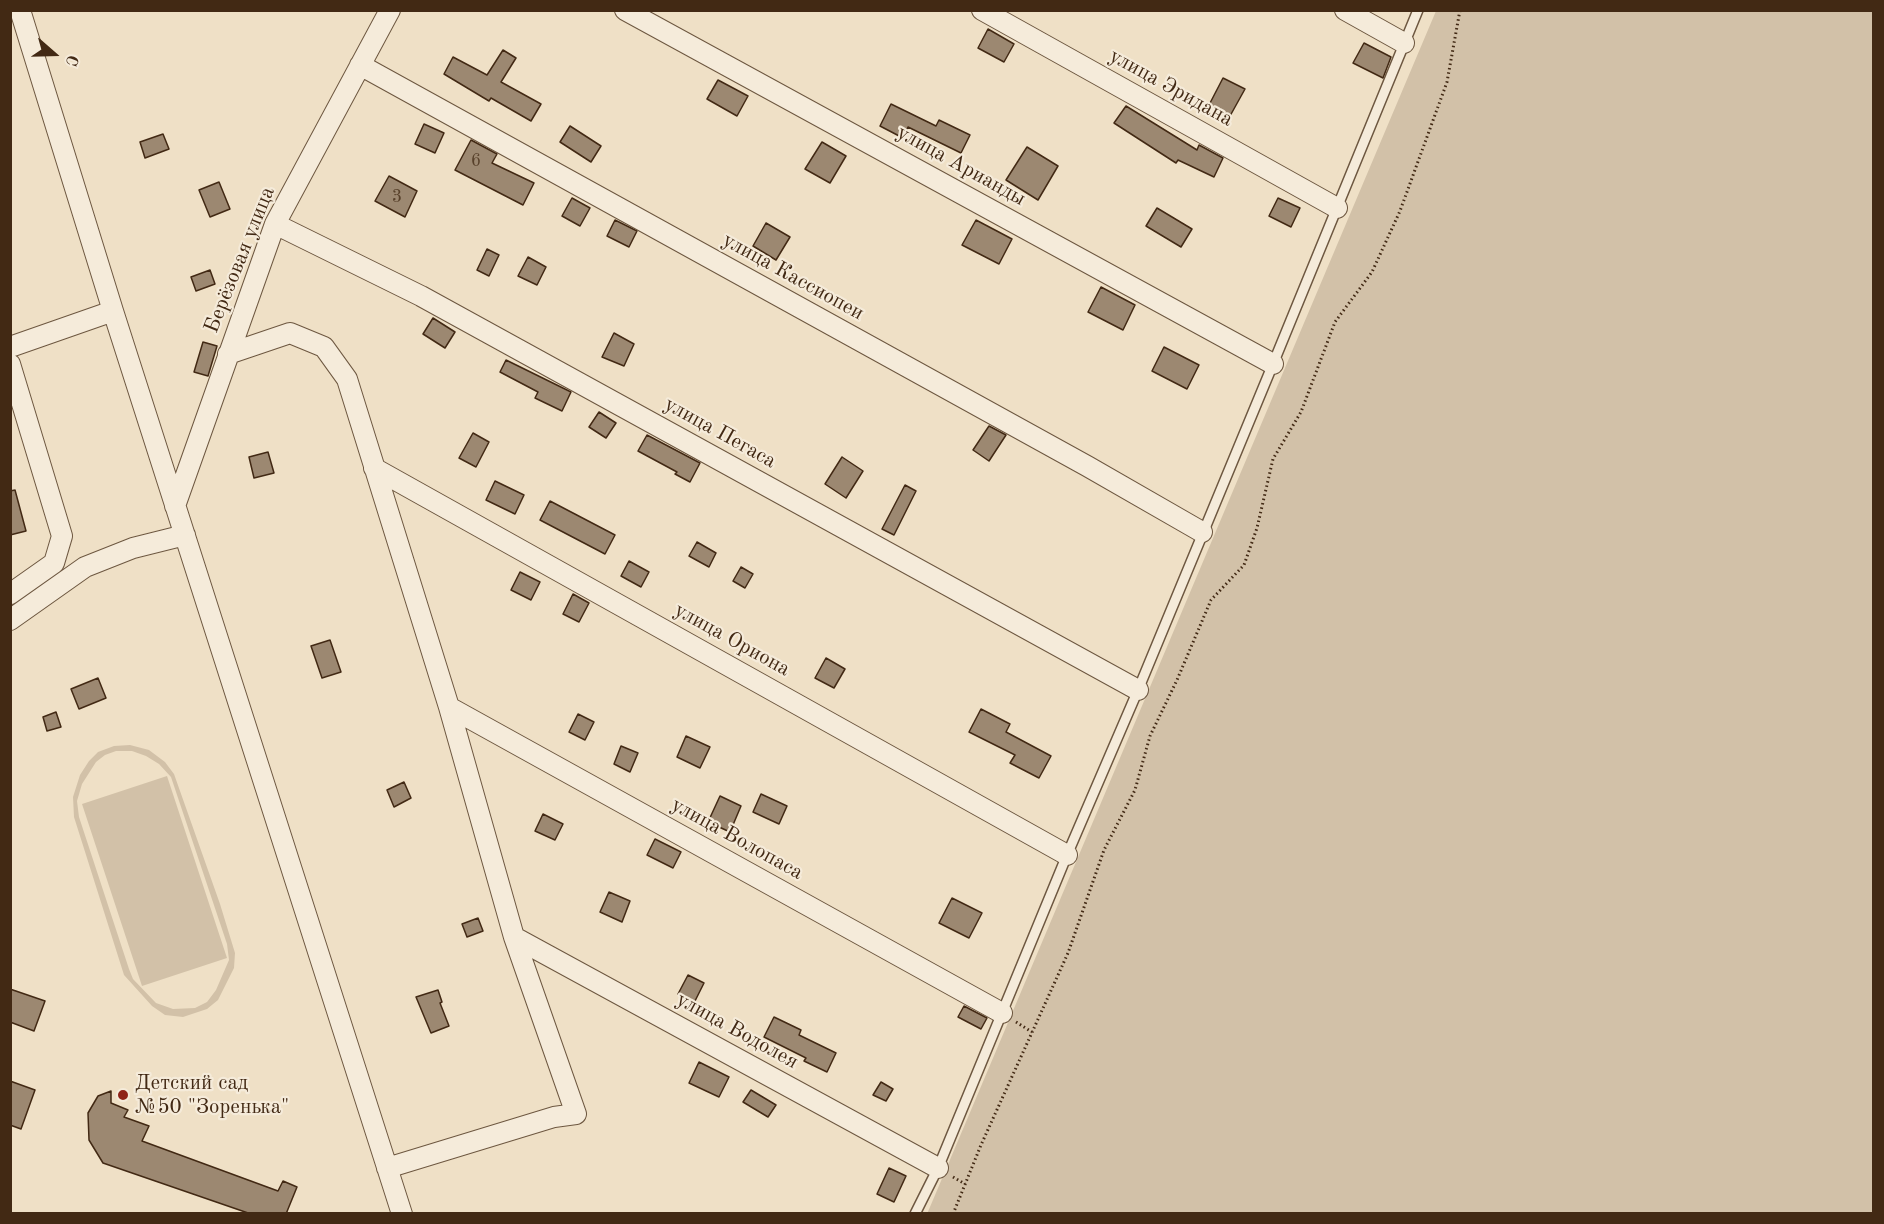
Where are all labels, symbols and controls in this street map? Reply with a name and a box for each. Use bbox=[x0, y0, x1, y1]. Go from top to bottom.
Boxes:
north arrow bbox=[24, 24, 84, 84]
street label: улица Эридана bbox=[1105, 44, 1237, 132]
text: С bbox=[62, 52, 80, 68]
street label: улица Арианды bbox=[892, 120, 1030, 212]
house number: 6 bbox=[471, 150, 481, 172]
street label: Берёзовая улица bbox=[199, 183, 281, 337]
house number: 3 bbox=[392, 186, 402, 208]
street label: улица Кассиопеи bbox=[718, 228, 868, 326]
street label: улица Пегаса bbox=[660, 392, 780, 474]
street label: улица Ориона bbox=[670, 598, 794, 682]
street label: улица Волопаса bbox=[667, 792, 807, 886]
street label: улица Водолея bbox=[672, 987, 802, 1075]
place label: Детский сад №50 "Зоренька" bbox=[135, 1070, 289, 1120]
marker: Детский сад №50 "Зоренька" bbox=[116, 1088, 130, 1102]

